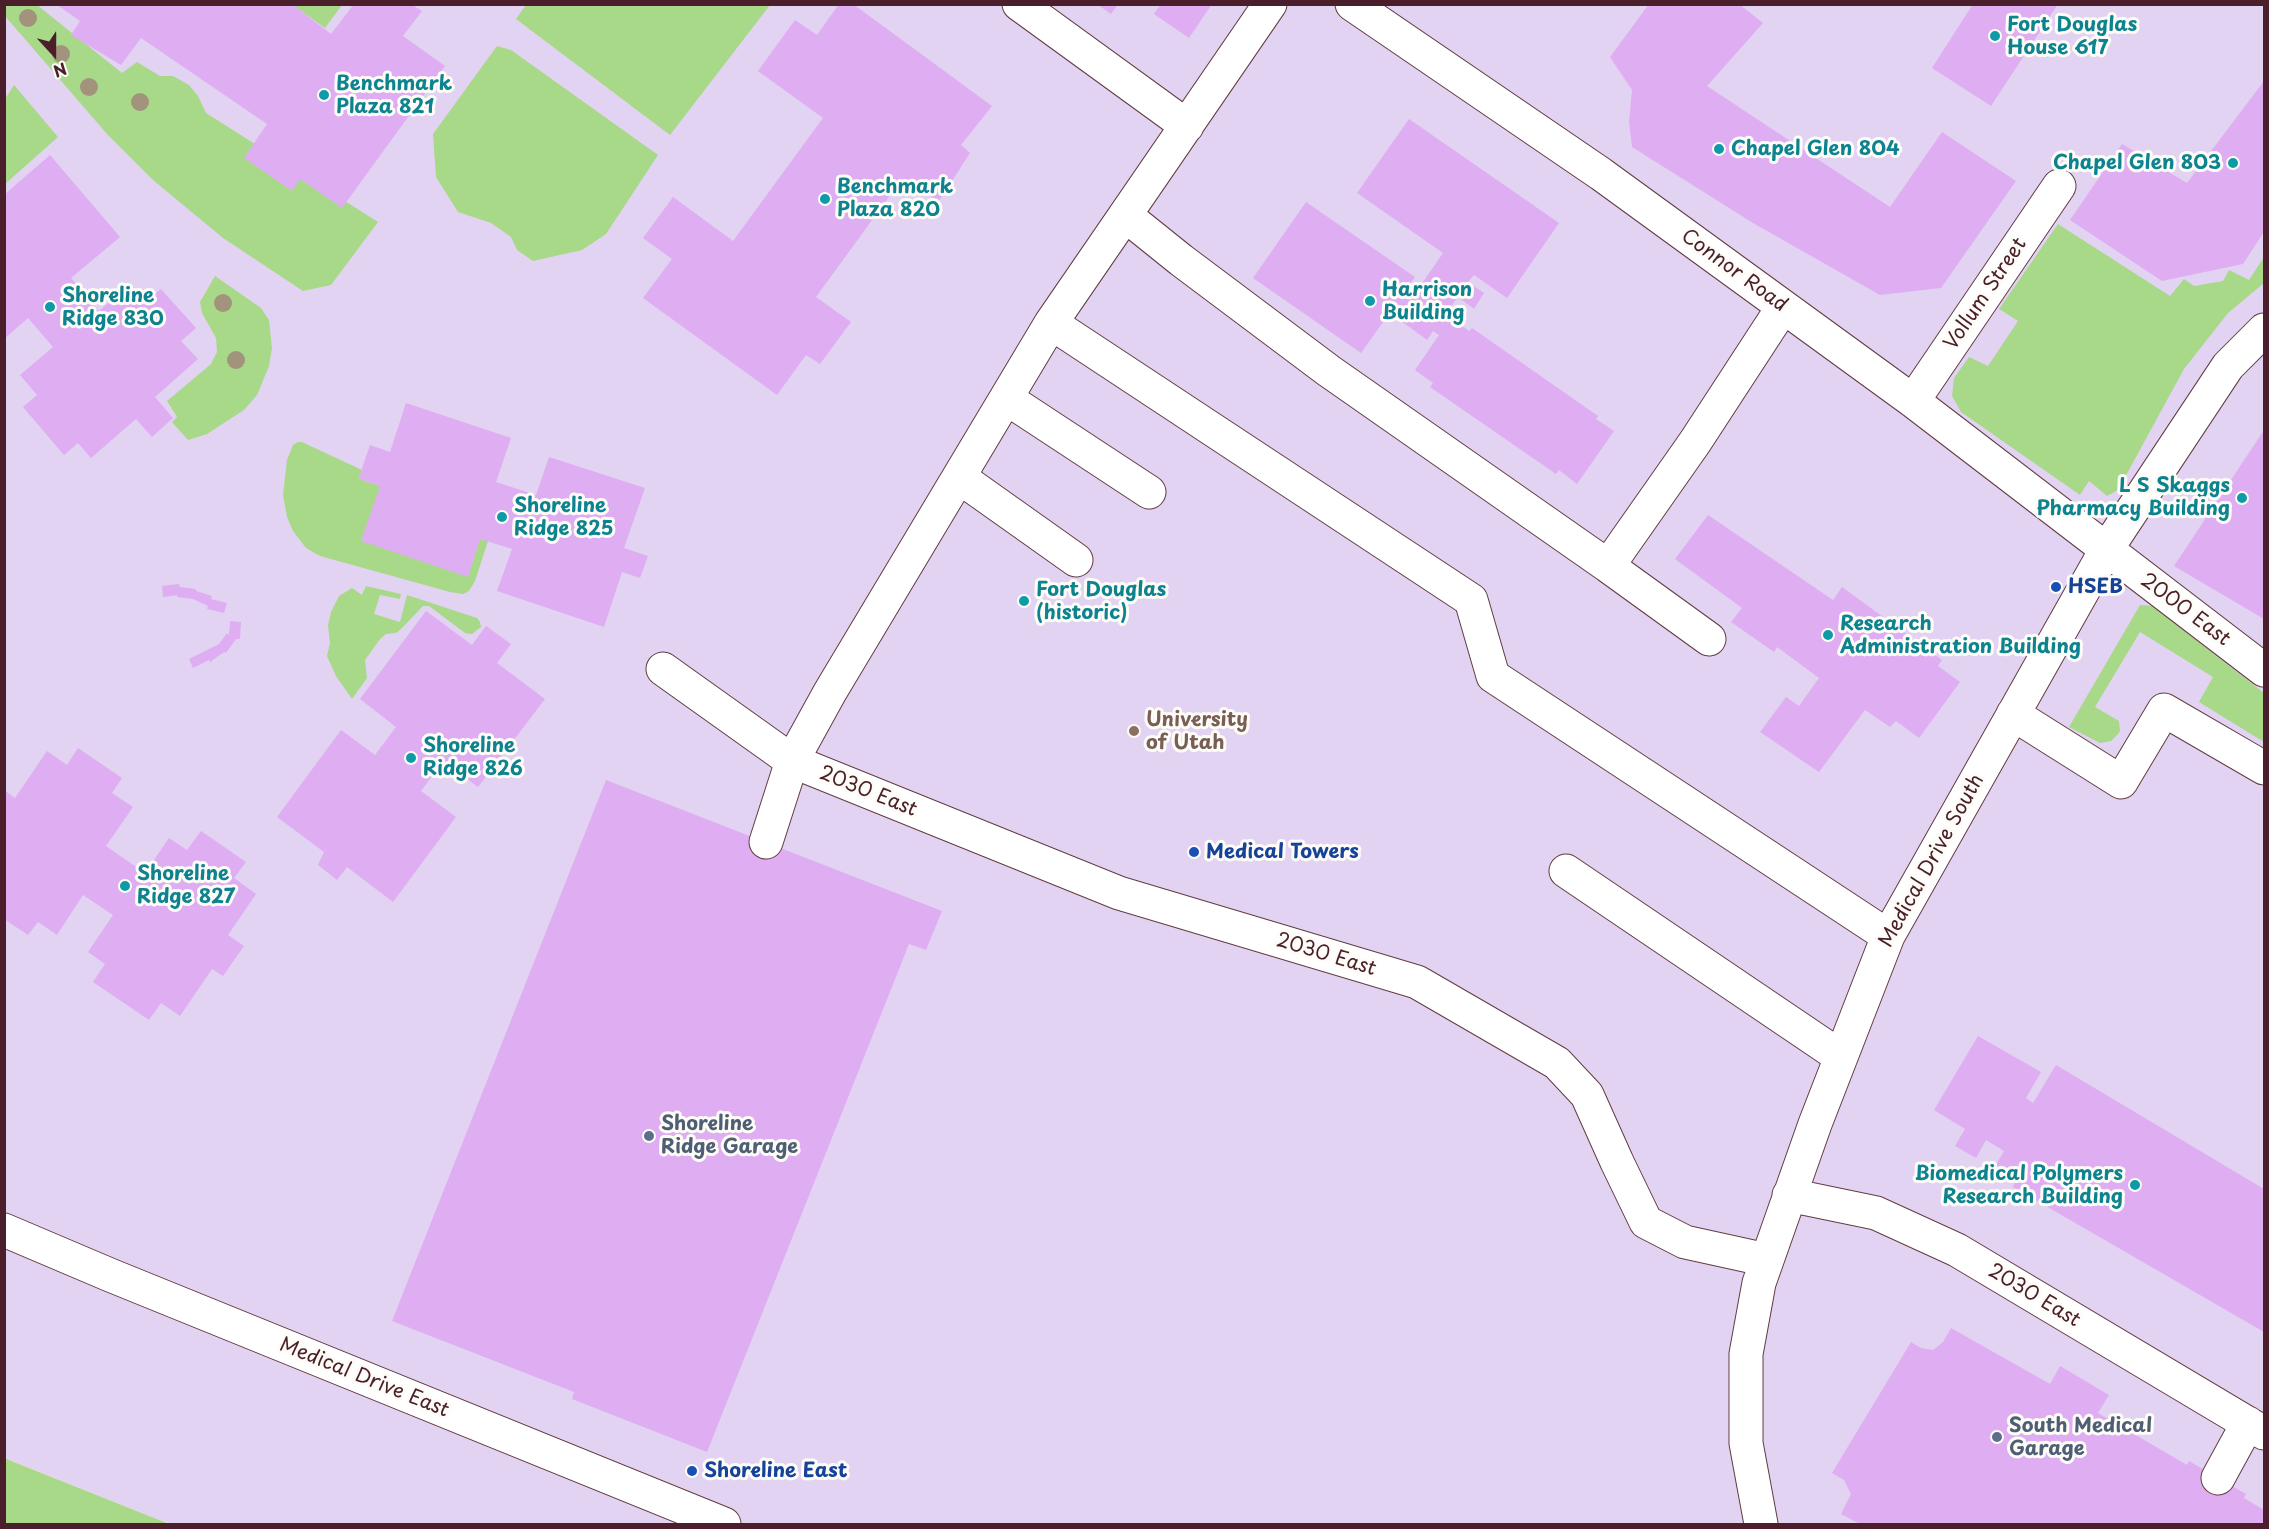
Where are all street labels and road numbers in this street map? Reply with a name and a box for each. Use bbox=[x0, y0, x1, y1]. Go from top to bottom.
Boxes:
street label: Connor Road bbox=[1676, 224, 1792, 318]
street label: Vollum Street bbox=[1940, 234, 2032, 354]
street label: 2000 East bbox=[2135, 569, 2235, 651]
street label: 2030 East bbox=[816, 762, 920, 822]
street label: Medical Drive South bbox=[1874, 770, 1990, 952]
street label: 2030 East bbox=[1273, 928, 1379, 982]
street label: 2030 East bbox=[1984, 1259, 2084, 1333]
street label: Medical Drive East bbox=[276, 1333, 452, 1423]

